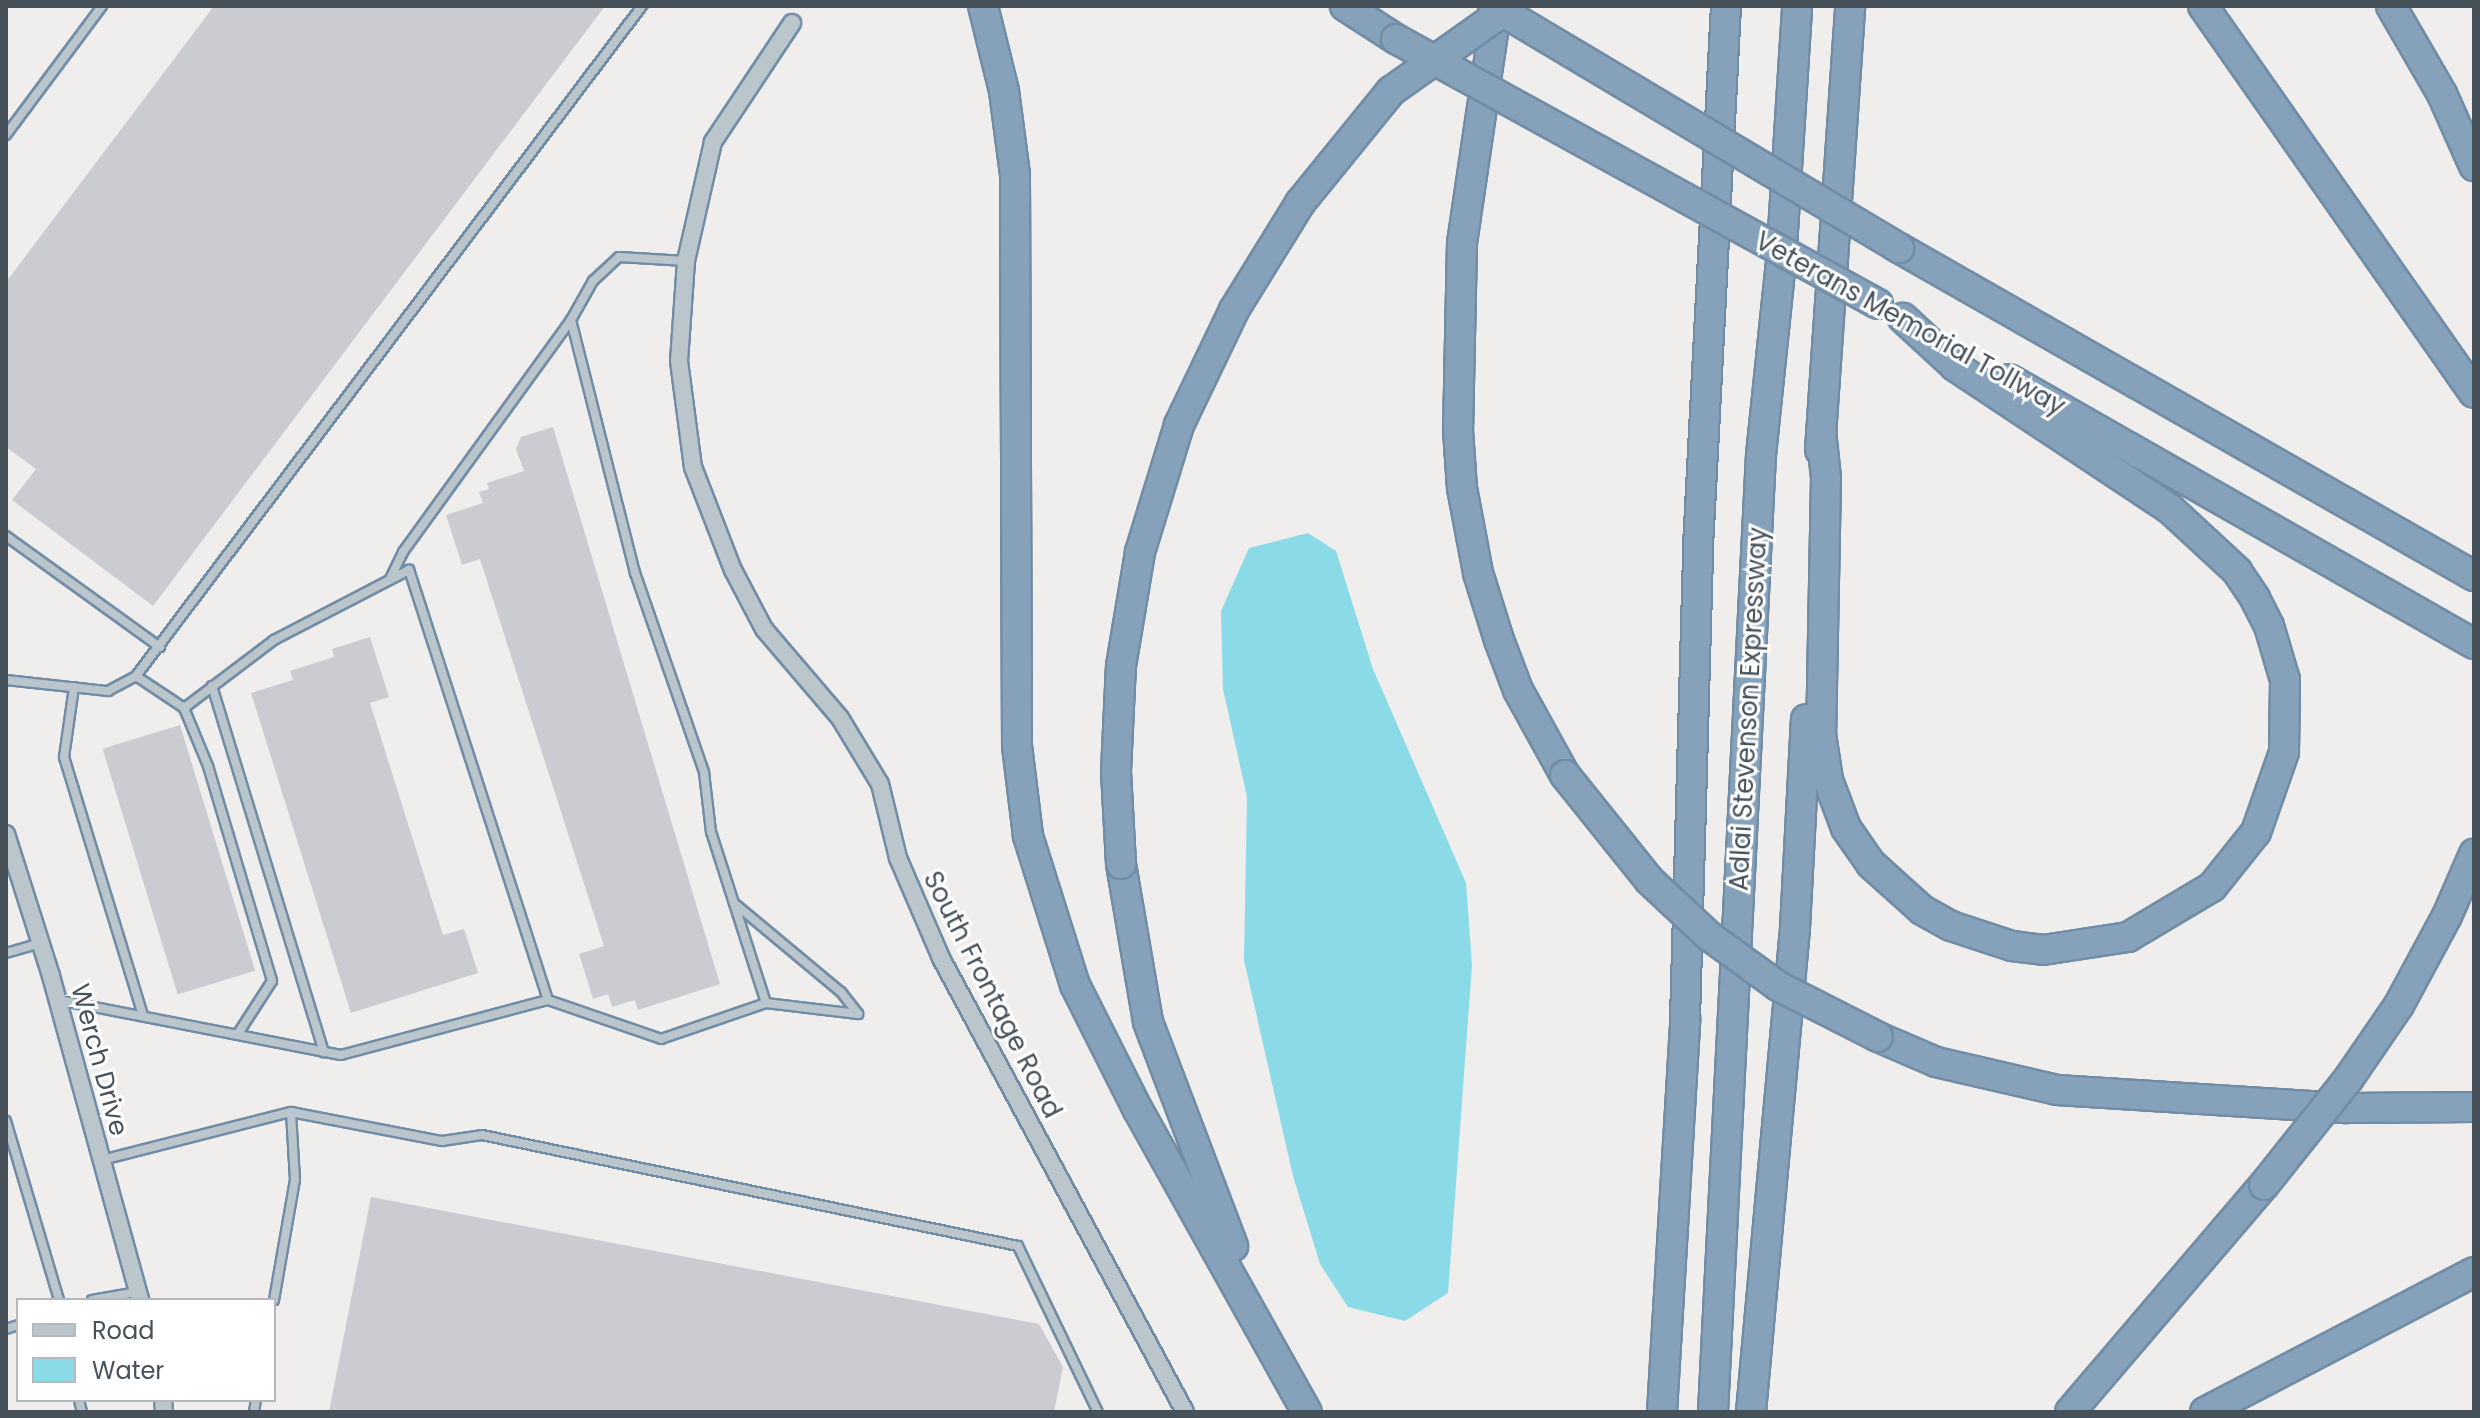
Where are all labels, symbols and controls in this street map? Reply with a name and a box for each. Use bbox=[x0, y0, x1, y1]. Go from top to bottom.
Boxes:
street label: Veterans Memorial Tollway bbox=[1750, 226, 2070, 422]
street label: Adlai Stevenson Expressway bbox=[1724, 526, 1774, 892]
street label: South Frontage Road bbox=[916, 866, 1068, 1124]
street label: Werch Drive bbox=[64, 981, 134, 1139]
legend bbox=[16, 1298, 276, 1402]
text: Road bbox=[92, 1314, 154, 1347]
text: Water bbox=[92, 1354, 164, 1387]

